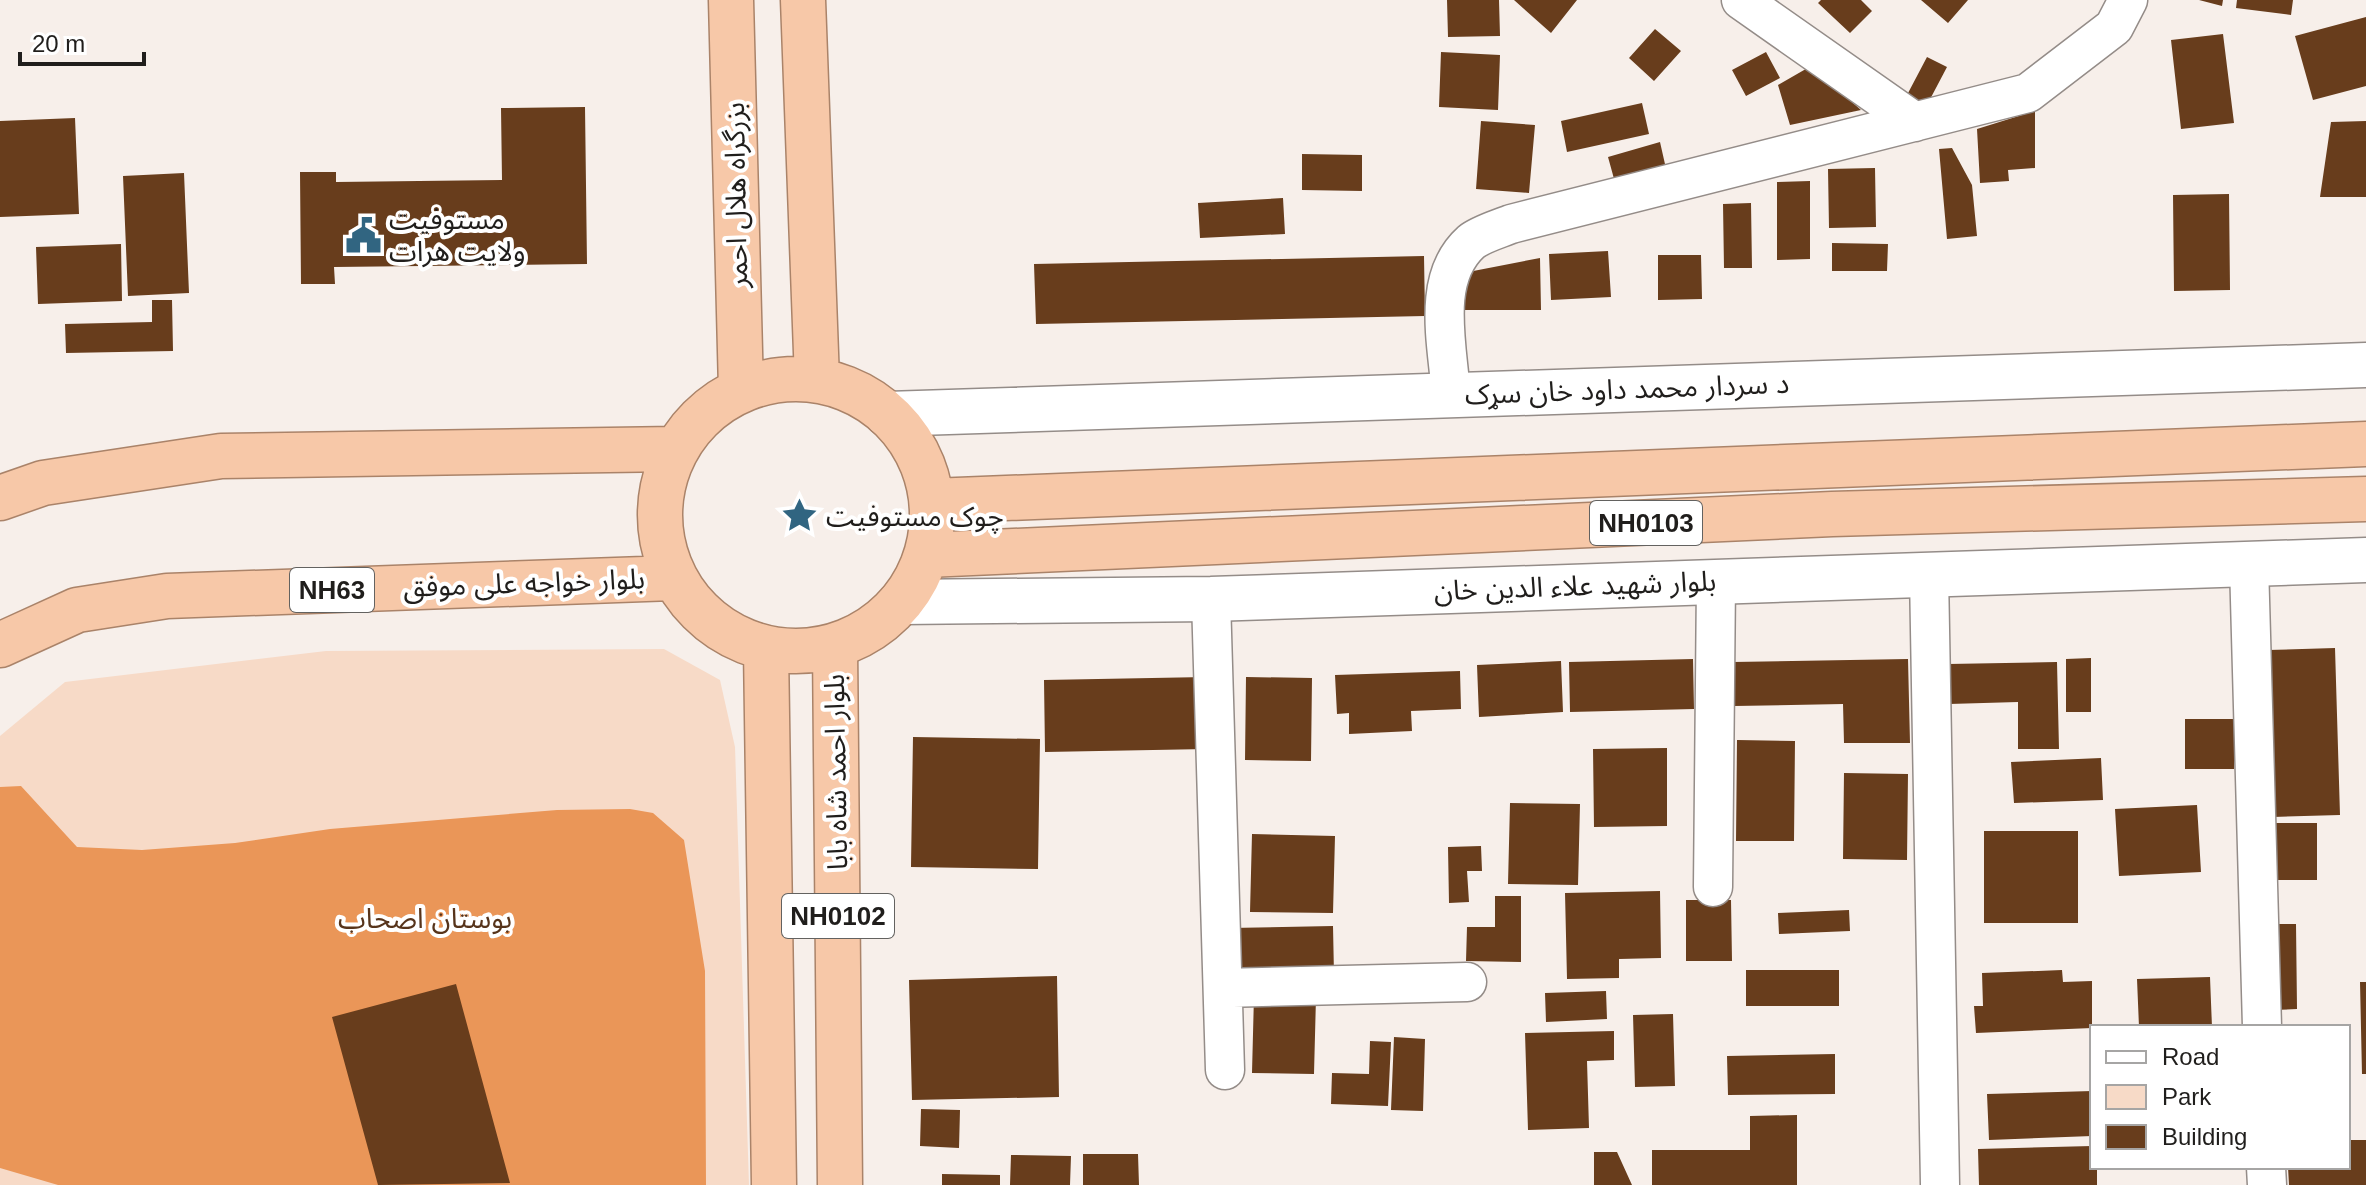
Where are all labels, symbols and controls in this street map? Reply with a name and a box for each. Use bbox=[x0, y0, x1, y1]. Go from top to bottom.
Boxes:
scale bar bbox=[20, 16, 144, 66]
text: 20 m bbox=[32, 30, 85, 57]
street label: بزرگراه هلال احمر bbox=[719, 102, 754, 289]
place label: مستوفیت ولایت هرات bbox=[389, 204, 526, 268]
public building icon: مستوفیت ولایت هرات bbox=[344, 216, 382, 254]
street label: د سردار محمد داود خان سړک bbox=[1464, 368, 1790, 411]
place icon: چوک مستوفیت bbox=[781, 497, 819, 535]
place label: چوک مستوفیت bbox=[826, 501, 1004, 534]
road number: NH0103 bbox=[1590, 501, 1702, 545]
street label: بلوار خواجه علی موفق bbox=[403, 563, 646, 605]
street label: بلوار شهید علاء الدین خان bbox=[1433, 566, 1717, 607]
road number: NH63 bbox=[290, 568, 374, 612]
street label: بلوار احمد شاه بابا bbox=[819, 673, 854, 870]
road number: NH0102 bbox=[782, 894, 894, 938]
park label: بوستان اصحاب bbox=[338, 903, 512, 935]
legend bbox=[2090, 1025, 2350, 1169]
text: Road bbox=[2162, 1043, 2219, 1070]
text: Park bbox=[2162, 1083, 2212, 1110]
text: Building bbox=[2162, 1123, 2247, 1150]

